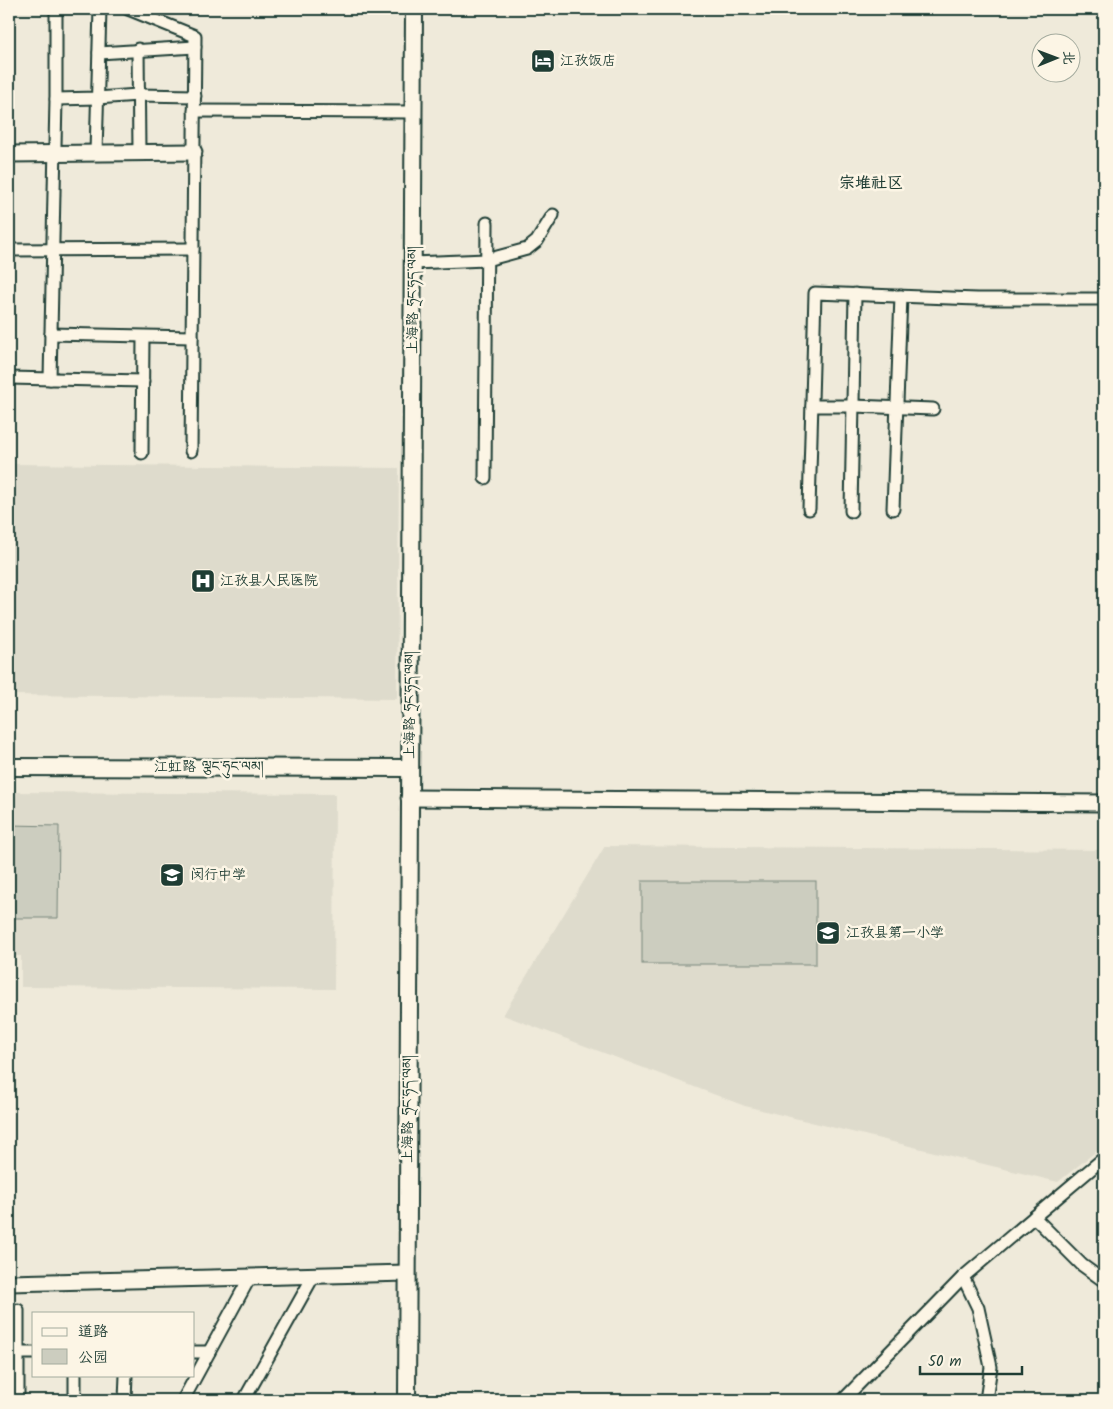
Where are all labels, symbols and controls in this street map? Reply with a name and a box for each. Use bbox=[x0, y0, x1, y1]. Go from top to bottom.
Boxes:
north arrow bbox=[1030, 32, 1080, 82]
hotel icon: 江孜饭店 bbox=[530, 48, 556, 74]
place label: 江孜饭店 bbox=[560, 50, 616, 72]
text: 北 bbox=[1057, 51, 1079, 65]
district label: 宗堆社区 bbox=[839, 171, 903, 196]
street label: 上海路 ཧྲང་ཧད་ལམ། bbox=[402, 246, 424, 354]
hospital icon: 江孜县人民医院 bbox=[190, 568, 216, 594]
place label: 江孜县人民医院 bbox=[220, 570, 318, 592]
street label: 上海路 ཧྲང་ཧད་ལམ། bbox=[399, 651, 421, 759]
street label: 江虹路 ལྕང་ཧུང་ལམ། bbox=[154, 756, 264, 779]
school or university icon: 闵行中学 bbox=[159, 862, 185, 888]
place label: 闵行中学 bbox=[190, 864, 246, 886]
school or university icon: 江孜县第一小学 bbox=[815, 920, 841, 946]
place label: 江孜县第一小学 bbox=[846, 922, 944, 944]
street label: 上海路 ཧྲང་ཧད་ལམ། bbox=[397, 1055, 419, 1163]
legend bbox=[32, 1312, 195, 1376]
text: 道路 bbox=[78, 1320, 108, 1344]
scale bar bbox=[920, 1344, 1023, 1376]
text: 公园 bbox=[78, 1346, 108, 1370]
text: 50 m bbox=[928, 1350, 962, 1374]

